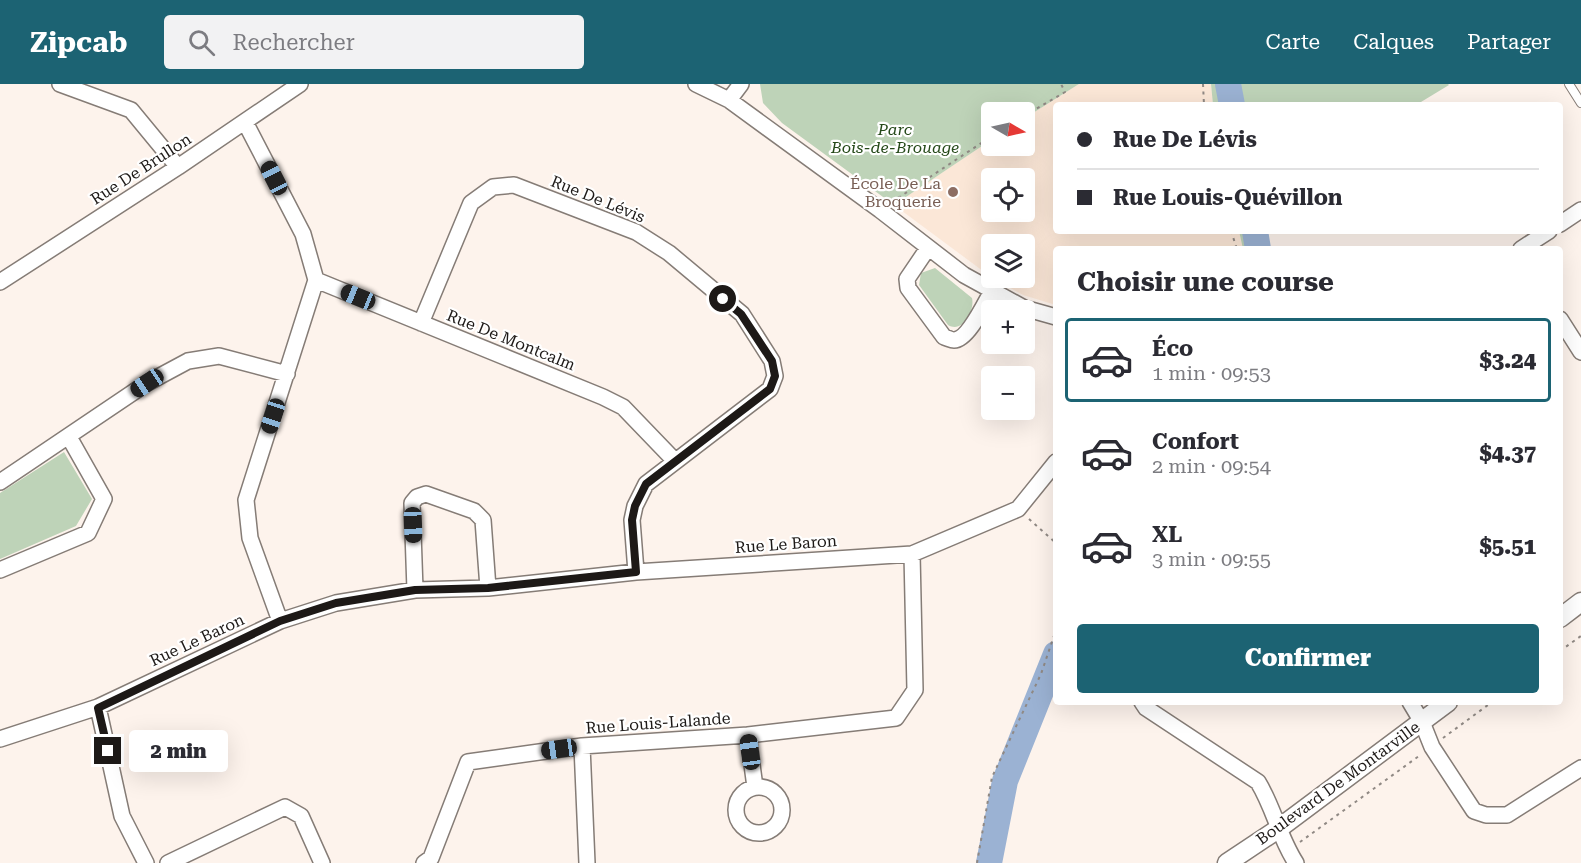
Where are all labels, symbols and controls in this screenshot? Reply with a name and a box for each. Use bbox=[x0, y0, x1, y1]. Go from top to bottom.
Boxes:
search box bbox=[164, 15, 584, 69]
text: Zipcab bbox=[30, 26, 128, 59]
icon: search bbox=[185, 26, 218, 59]
text: Rechercher bbox=[233, 30, 355, 55]
text: Carte bbox=[1266, 30, 1320, 54]
text: Calques bbox=[1353, 30, 1434, 54]
text: Partager bbox=[1467, 30, 1551, 54]
north arrow bbox=[981, 102, 1035, 156]
map controls bbox=[981, 102, 1035, 420]
park label: Parc Bois-de-Brouage bbox=[830, 120, 959, 157]
text: Rue De Lévis bbox=[1113, 127, 1257, 152]
street label: Rue De Brullon bbox=[87, 129, 195, 209]
car bbox=[258, 158, 290, 198]
button: locate bbox=[981, 168, 1035, 222]
street label: Rue De Lévis bbox=[548, 172, 648, 227]
place label: École De La Broquerie bbox=[850, 174, 941, 211]
marker: École De La Broquerie bbox=[946, 185, 960, 199]
text: Rue Louis-Quévillon bbox=[1113, 185, 1343, 210]
button: layers bbox=[981, 234, 1035, 288]
text: Choisir une course bbox=[1077, 266, 1334, 298]
car bbox=[338, 282, 378, 312]
route start bbox=[709, 285, 736, 312]
button: + bbox=[981, 300, 1035, 354]
street label: Rue De Montcalm bbox=[444, 306, 578, 375]
icon: car bbox=[1080, 333, 1134, 387]
text: Éco bbox=[1152, 336, 1193, 361]
text: $3.24 bbox=[1479, 348, 1536, 373]
text: 1 min · 09:53 bbox=[1152, 361, 1271, 385]
car bbox=[127, 365, 167, 401]
button: − bbox=[981, 366, 1035, 420]
car bbox=[259, 396, 287, 436]
icon: car bbox=[1080, 426, 1134, 480]
text: Confort bbox=[1152, 429, 1239, 454]
text: $4.37 bbox=[1479, 441, 1536, 466]
text: 2 min · 09:54 bbox=[1152, 454, 1271, 478]
car bbox=[403, 507, 423, 543]
icon: car bbox=[1080, 519, 1134, 573]
text: XL bbox=[1152, 522, 1182, 547]
street label: Rue Le Baron bbox=[734, 531, 838, 557]
text: $5.51 bbox=[1479, 534, 1536, 559]
text: 3 min · 09:55 bbox=[1152, 547, 1271, 571]
street label: Rue Le Baron bbox=[147, 610, 247, 670]
button: Confirmer bbox=[1077, 624, 1539, 693]
street label: Rue Louis-Lalande bbox=[585, 708, 731, 738]
street label: Boulevard De Montarville bbox=[1253, 717, 1424, 849]
callout: 2 min bbox=[129, 730, 228, 772]
car bbox=[739, 733, 761, 771]
route end bbox=[94, 737, 121, 764]
car bbox=[540, 738, 578, 760]
text: 2 min bbox=[150, 739, 207, 763]

